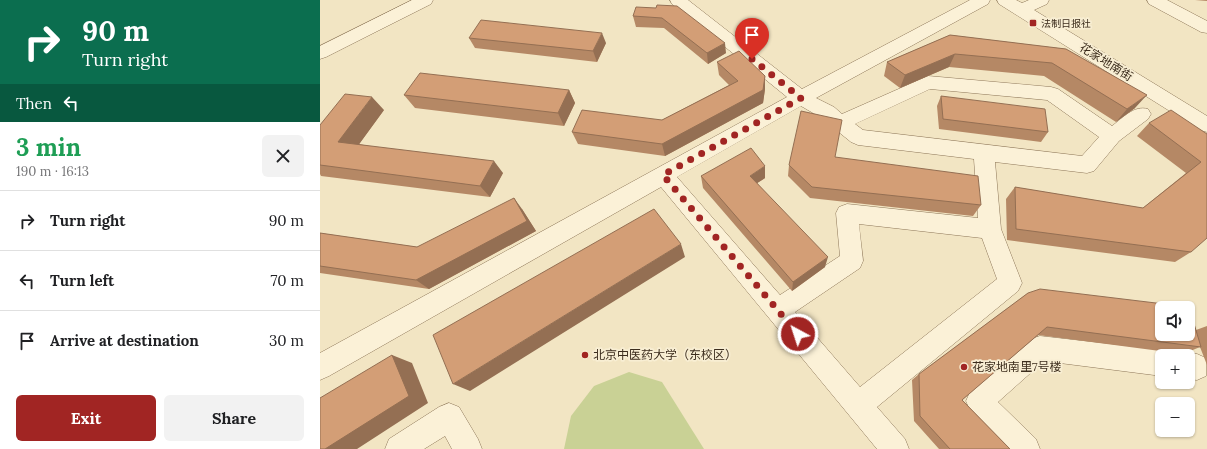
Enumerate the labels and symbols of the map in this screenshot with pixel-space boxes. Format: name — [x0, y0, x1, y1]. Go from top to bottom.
place label: 法制日报社 — [1041, 17, 1091, 30]
pin — [735, 18, 769, 59]
marker: 法制日报社 — [1028, 18, 1038, 28]
street label: 花家地南街 — [1077, 39, 1136, 84]
position arrow — [777, 313, 819, 355]
place label: 北京中医药大学（东校区） — [593, 347, 737, 362]
marker: 北京中医药大学（东校区） — [580, 350, 590, 360]
place label: 花家地南里7号楼 — [972, 359, 1062, 374]
marker: 花家地南里7号楼 — [959, 362, 969, 372]

